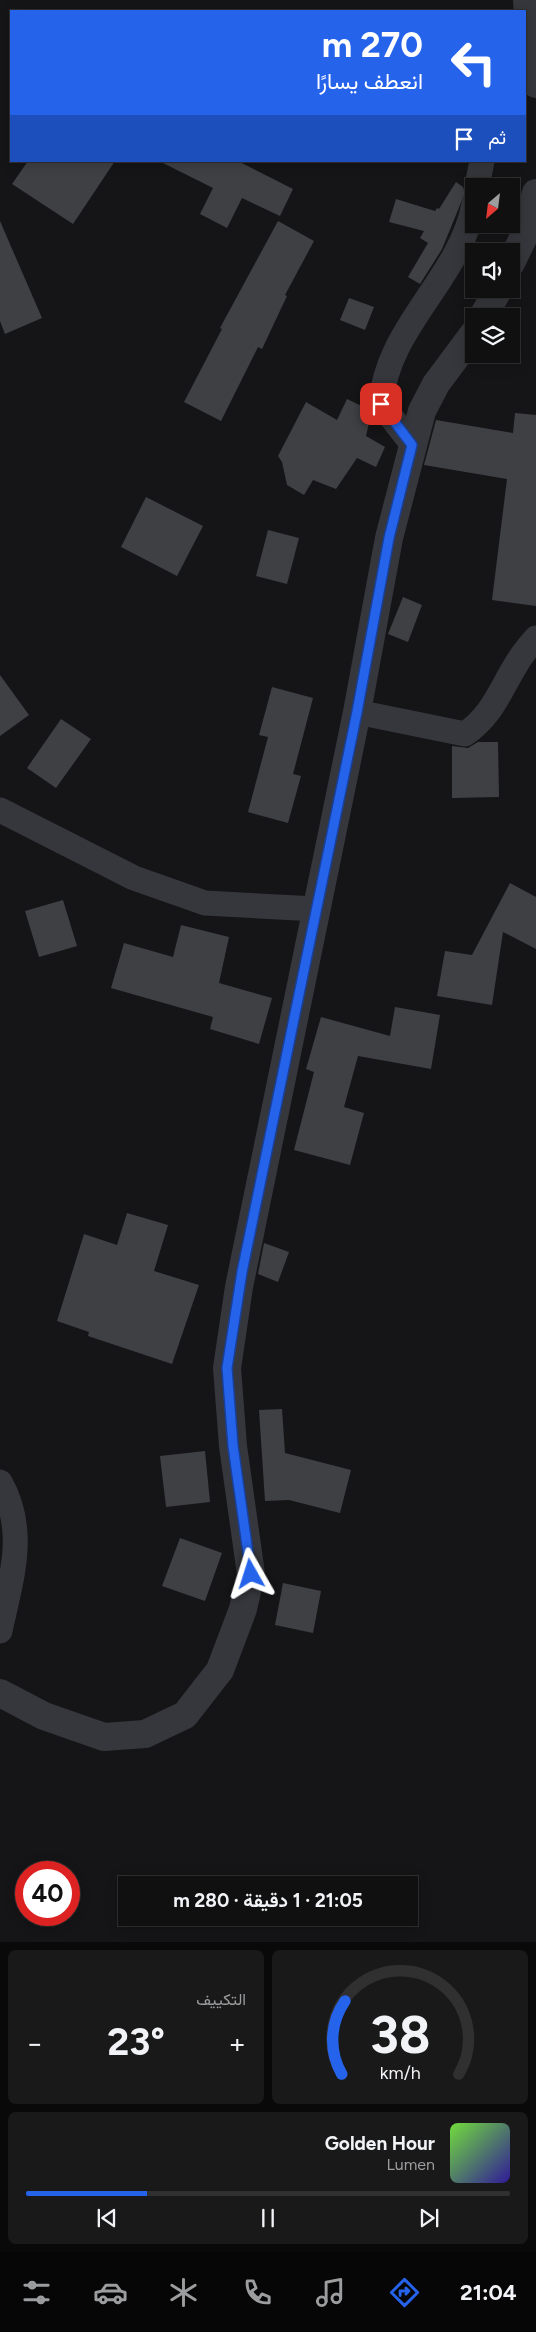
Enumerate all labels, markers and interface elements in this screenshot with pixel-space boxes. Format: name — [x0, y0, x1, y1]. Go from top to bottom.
text: 270 m — [322, 24, 423, 66]
icon: left — [441, 30, 506, 95]
text: انعطف يسارًا — [316, 68, 423, 95]
icon: arrive — [450, 125, 478, 153]
text: ثم — [488, 126, 506, 149]
north arrow — [465, 178, 520, 232]
map controls — [465, 178, 520, 363]
button: sound — [465, 243, 520, 298]
button: layers — [465, 308, 520, 363]
pin — [360, 383, 402, 425]
icon: arrive — [367, 390, 395, 418]
position arrow — [224, 1547, 276, 1599]
speed limit sign: 40 — [15, 1861, 80, 1926]
text: 21:05 · 1 دقيقة · 280 m — [173, 1889, 363, 1912]
text: التكييف — [196, 1990, 246, 2009]
text: 38 — [370, 2004, 430, 2066]
text: 23° — [107, 2019, 165, 2065]
text: − — [26, 2026, 43, 2060]
text: + — [229, 2026, 246, 2060]
text: km/h — [380, 2062, 420, 2083]
text: Golden Hour — [325, 2132, 435, 2155]
text: Lumen — [386, 2155, 435, 2174]
icon: previous — [93, 2204, 121, 2232]
icon: pause — [254, 2204, 282, 2232]
icon: next — [415, 2204, 443, 2232]
icon: filters — [19, 2275, 54, 2310]
icon: car — [93, 2275, 128, 2310]
icon: climate — [166, 2275, 201, 2310]
icon: phone — [240, 2275, 275, 2310]
icon: music — [313, 2275, 348, 2310]
icon: directions — [387, 2275, 422, 2310]
text: 21:04 — [460, 2279, 517, 2306]

